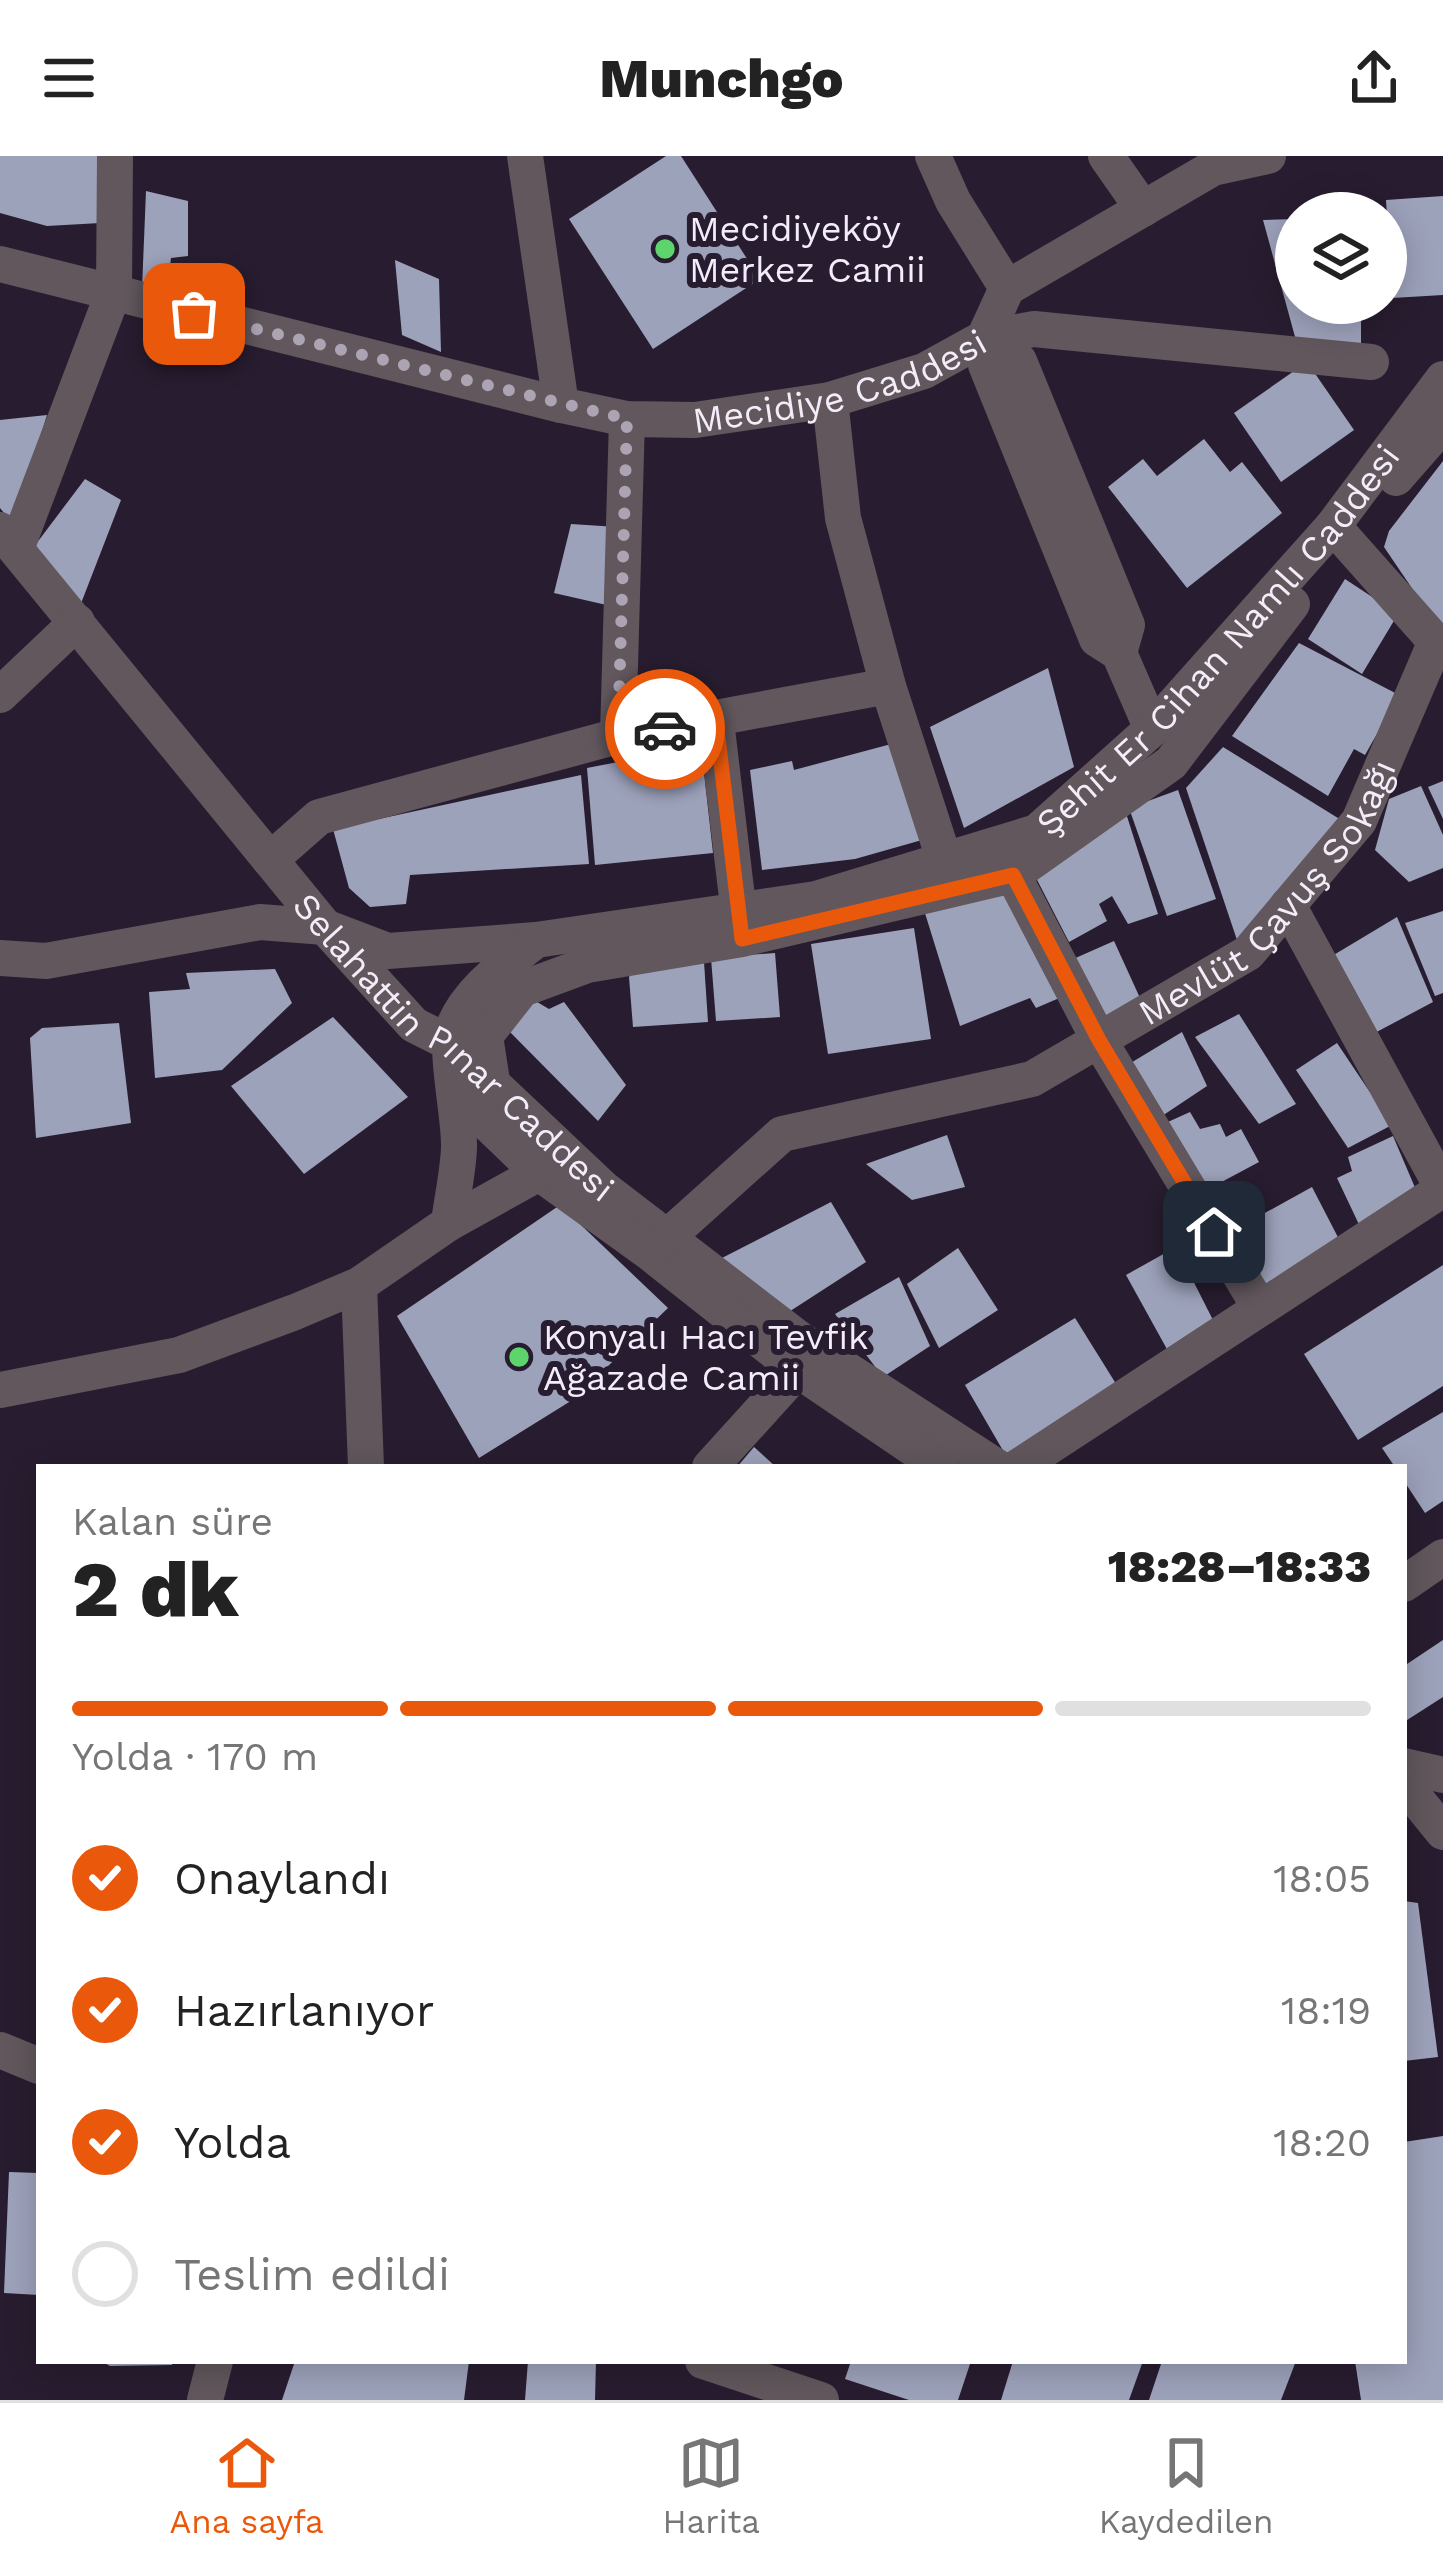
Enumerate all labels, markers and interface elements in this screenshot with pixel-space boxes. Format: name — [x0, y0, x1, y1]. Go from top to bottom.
icon: menu — [36, 45, 102, 111]
icon: share — [1341, 45, 1407, 111]
text: Munchgo — [599, 47, 844, 110]
map controls — [1275, 192, 1407, 324]
button: layers — [1275, 192, 1407, 324]
place label: Mecidiyeköy Merkez Camii — [689, 208, 925, 291]
marker: Mecidiyeköy Merkez Camii — [652, 236, 678, 262]
pin — [143, 263, 245, 365]
icon: bag — [161, 281, 227, 347]
street label: Mecidiye Caddesi — [690, 321, 994, 442]
street label: Şehit Er Cihan Namlı Caddesi — [1028, 437, 1409, 844]
courier — [605, 669, 725, 789]
icon: car — [632, 696, 698, 762]
street label: Mevlüt Çavuş Sokağı — [1131, 754, 1405, 1034]
street label: Selahattin Pınar Caddesi — [284, 885, 622, 1211]
pin — [1163, 1181, 1265, 1283]
icon: home — [1181, 1199, 1247, 1265]
place label: Konyalı Hacı Tevfik Ağazade Camii — [543, 1316, 868, 1399]
marker: Konyalı Hacı Tevfik Ağazade Camii — [506, 1344, 532, 1370]
text: Kalan süre — [72, 1499, 273, 1544]
text: 18:28–18:33 — [1108, 1540, 1371, 1593]
text: 2 dk — [72, 1543, 239, 1635]
text: Yolda · 170 m — [72, 1734, 318, 1779]
icon: check — [72, 1845, 138, 1911]
text: Onaylandı — [174, 1852, 390, 1905]
text: 18:05 — [1273, 1856, 1371, 1901]
icon: check — [72, 1977, 138, 2043]
text: Hazırlanıyor — [174, 1984, 434, 2037]
text: 18:19 — [1281, 1988, 1371, 2033]
icon: check — [72, 2109, 138, 2175]
text: Yolda — [174, 2116, 291, 2169]
text: 18:20 — [1273, 2120, 1371, 2165]
text: Teslim edildi — [174, 2248, 450, 2301]
tab: Ana sayfa — [169, 2430, 324, 2541]
tab: Harita — [663, 2430, 760, 2541]
tab: Kaydedilen — [1099, 2430, 1274, 2541]

